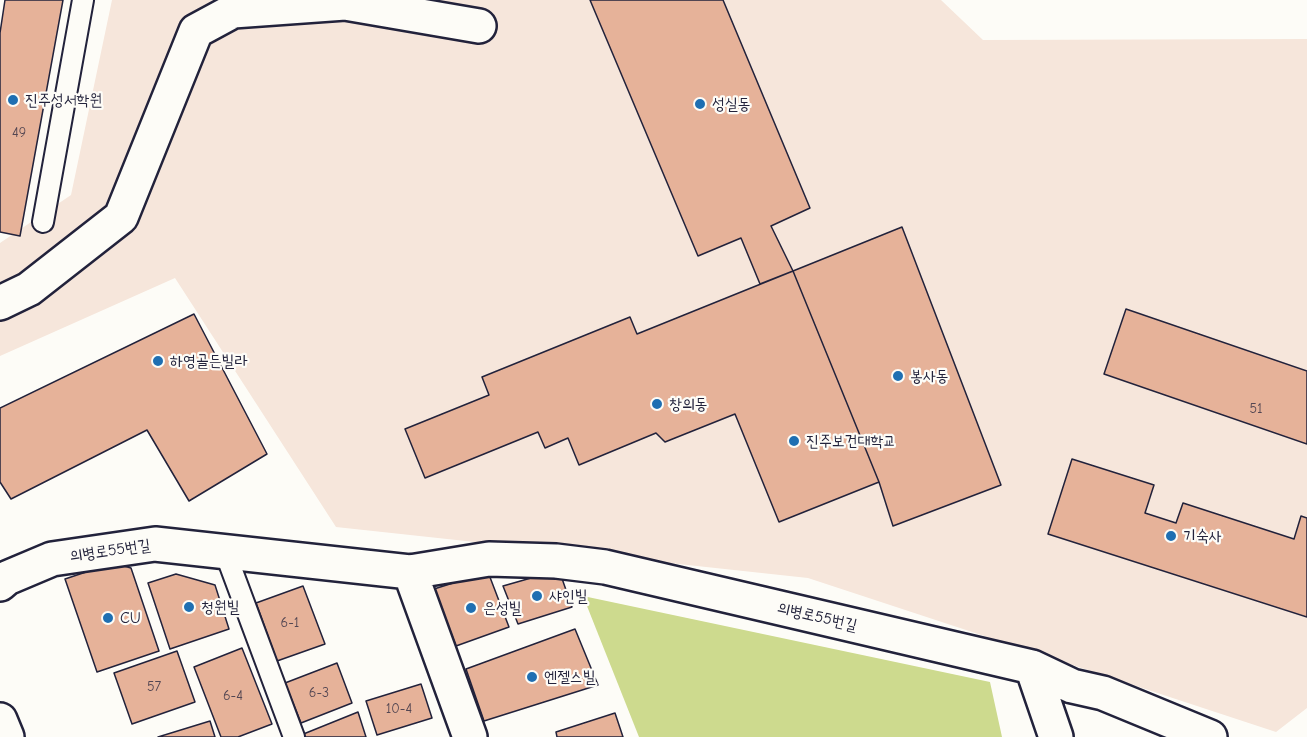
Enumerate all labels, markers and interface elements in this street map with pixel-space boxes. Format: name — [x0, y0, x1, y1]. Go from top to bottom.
place label: 진주성서학원 — [25, 90, 102, 110]
marker: 진주성서학원 — [6, 93, 20, 107]
place label: 성실동 — [712, 94, 751, 114]
marker: 성실동 — [693, 97, 707, 111]
house number: 49 — [12, 125, 26, 141]
place label: 하영골든빌라 — [170, 351, 247, 371]
marker: 하영골든빌라 — [151, 354, 165, 368]
place label: 봉사동 — [910, 366, 949, 386]
marker: 봉사동 — [891, 369, 905, 383]
place label: 창의동 — [669, 394, 708, 414]
marker: 창의동 — [650, 397, 664, 411]
house number: 51 — [1249, 401, 1263, 417]
place label: 진주보건대학교 — [806, 431, 896, 451]
marker: 진주보건대학교 — [787, 434, 801, 448]
place label: 기숙사 — [1183, 526, 1222, 546]
marker: 기숙사 — [1164, 529, 1178, 543]
street label: 의병로55번길 — [68, 536, 152, 566]
place label: 샤인빌 — [549, 586, 588, 606]
marker: 샤인빌 — [530, 589, 544, 603]
place label: 청원빌 — [201, 597, 240, 617]
place label: 은성빌 — [483, 598, 522, 618]
street label: 의병로55번길 — [775, 598, 859, 636]
marker: 청원빌 — [182, 600, 196, 614]
marker: 은성빌 — [464, 601, 478, 615]
place label: CU — [120, 608, 141, 628]
marker: CU — [101, 611, 115, 625]
house number: 6-1 — [281, 615, 299, 631]
place label: 엔젤스빌 — [544, 667, 596, 687]
marker: 엔젤스빌 — [525, 670, 539, 684]
house number: 57 — [147, 679, 161, 695]
house number: 6-3 — [309, 685, 329, 701]
house number: 6-4 — [223, 688, 243, 704]
house number: 10-4 — [386, 701, 412, 717]

